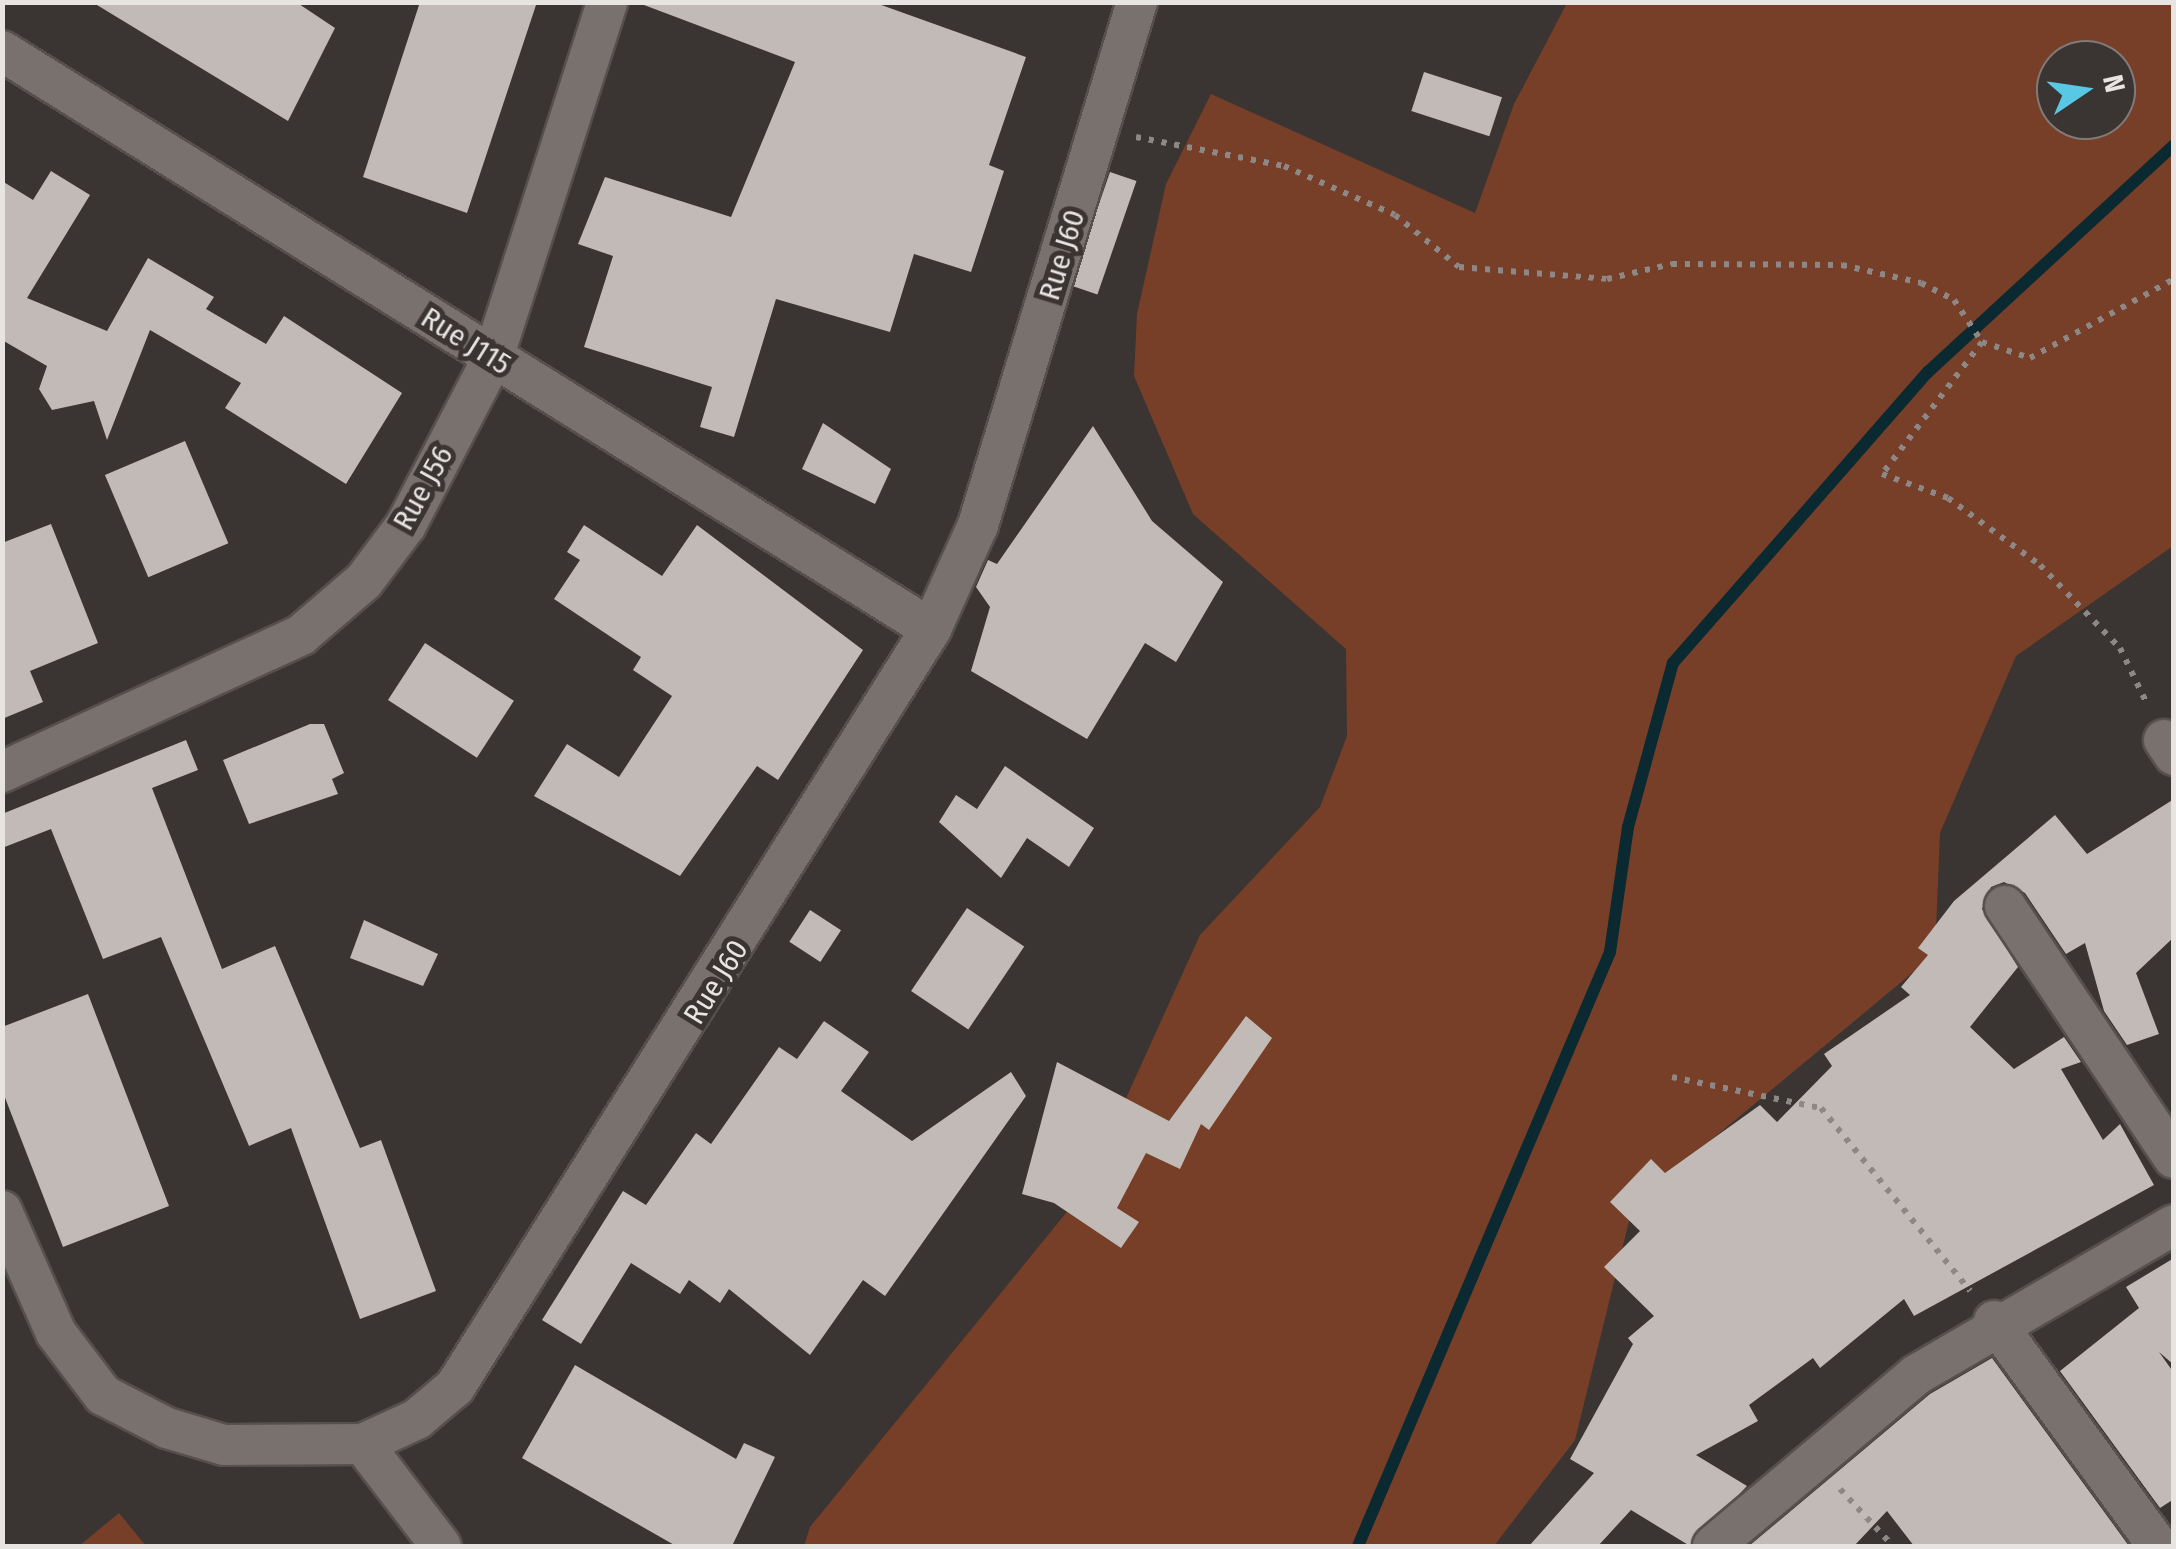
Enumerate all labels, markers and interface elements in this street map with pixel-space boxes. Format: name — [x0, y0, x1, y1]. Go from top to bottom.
north arrow — [2036, 40, 2136, 140]
text: N — [2096, 72, 2132, 95]
street label: Rue J60 — [1031, 205, 1093, 305]
street label: Rue J115 — [415, 300, 517, 382]
street label: Rue J56 — [385, 440, 461, 536]
street label: Rue J60 — [676, 933, 756, 1031]

